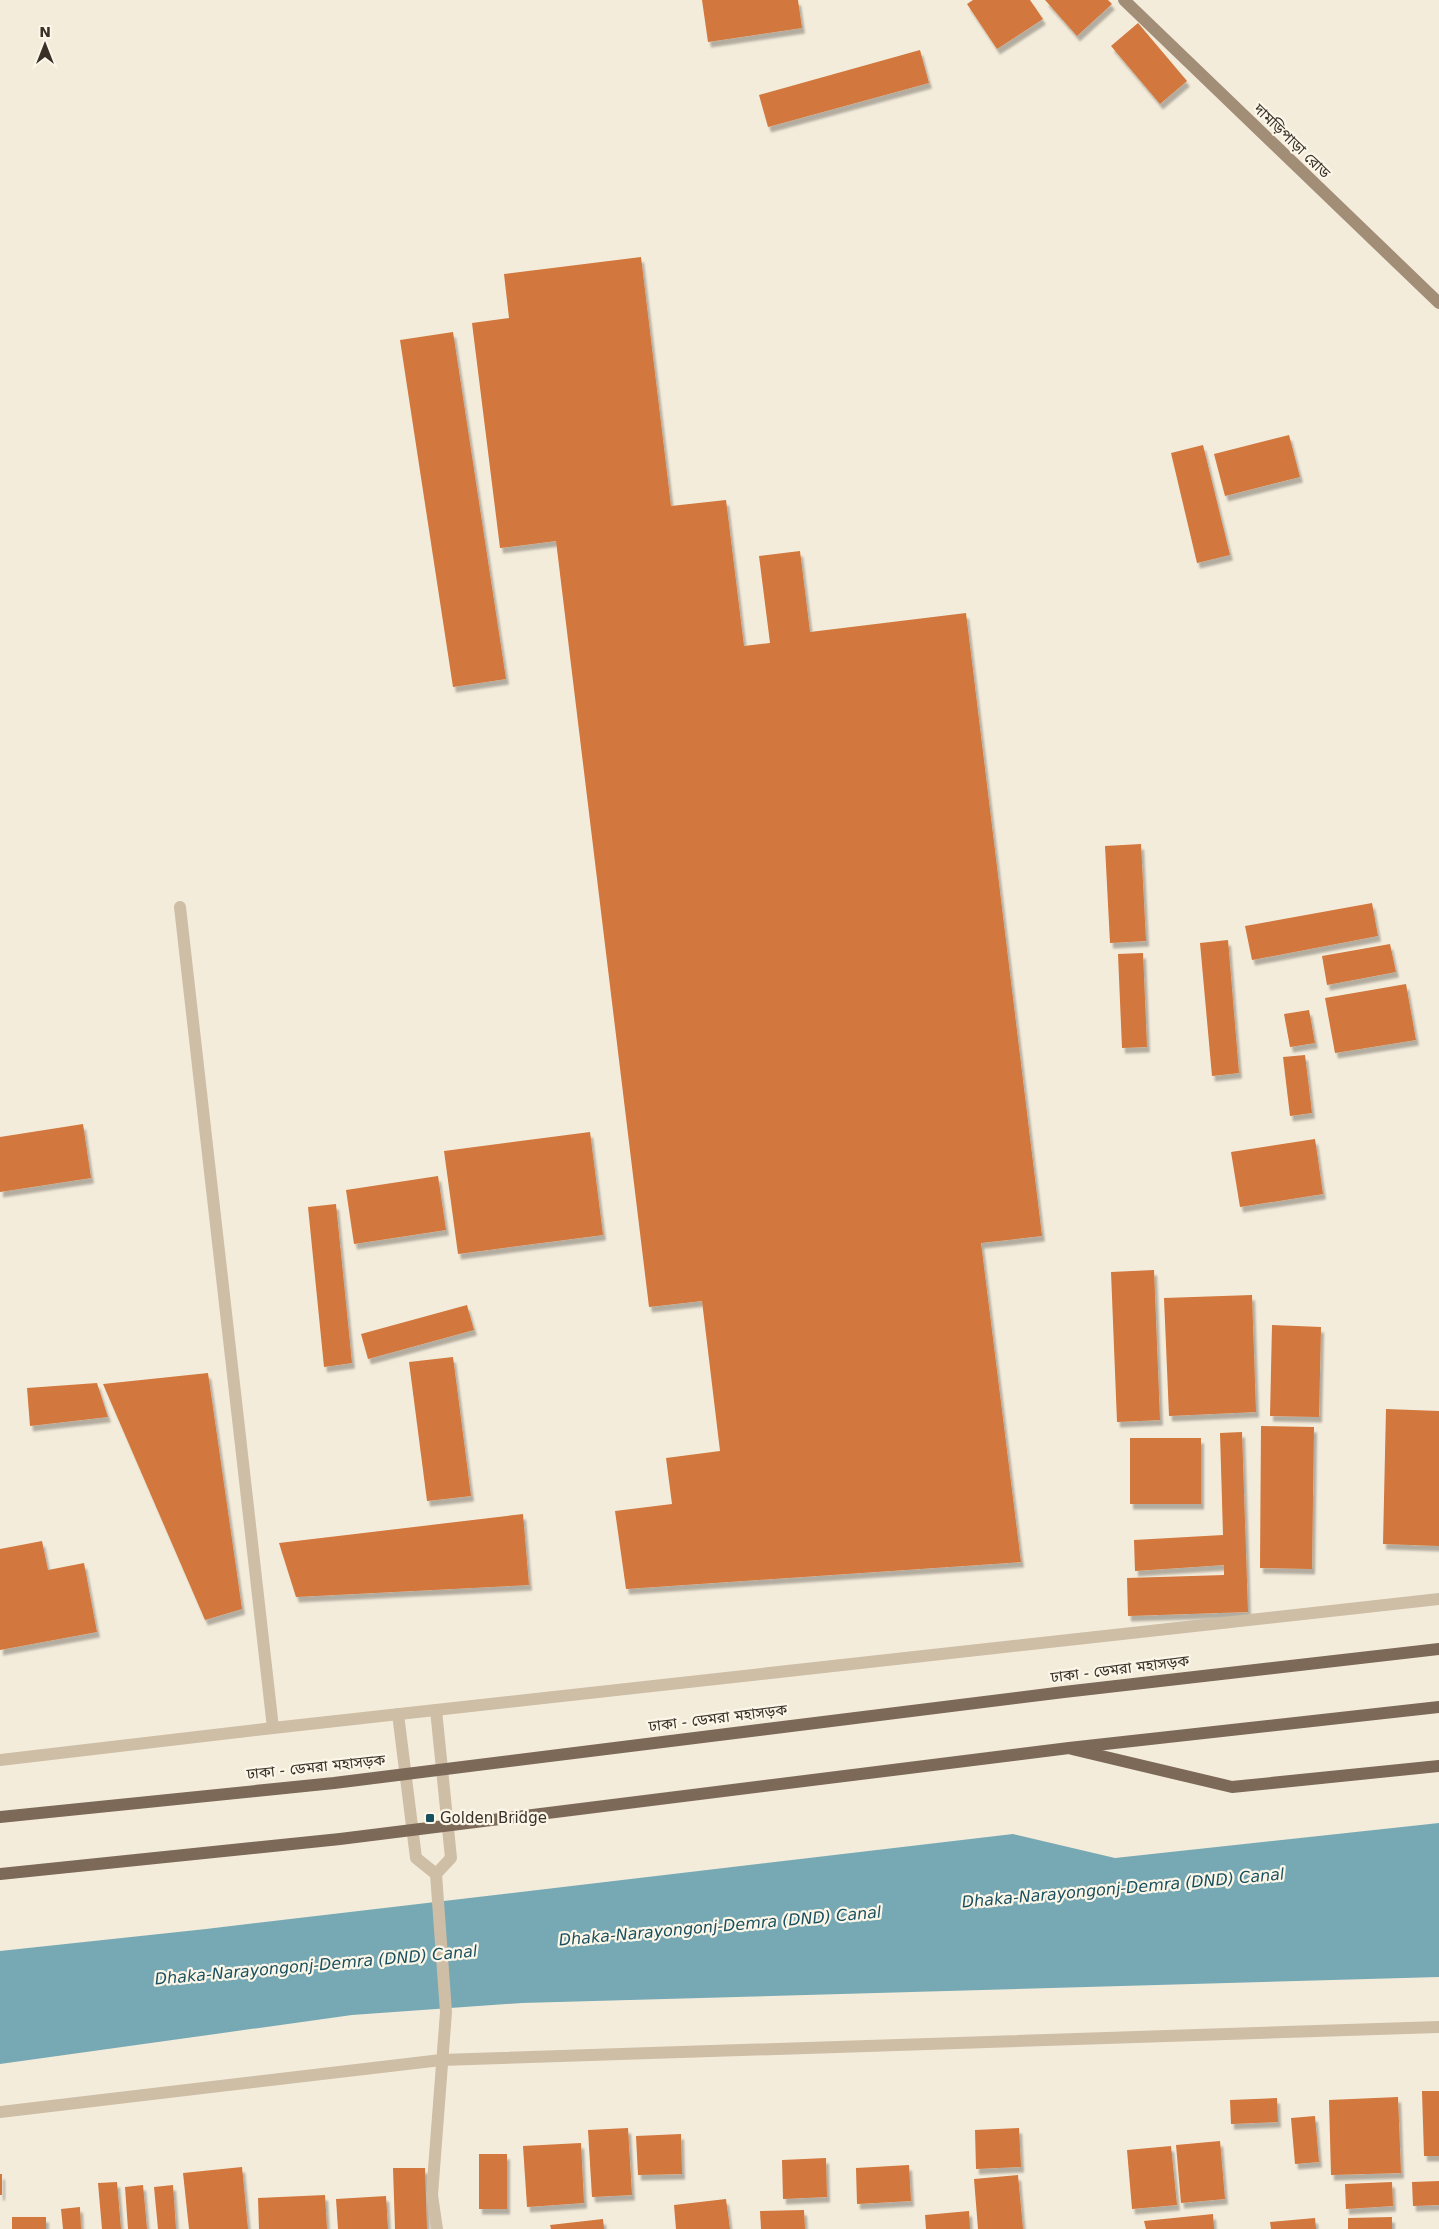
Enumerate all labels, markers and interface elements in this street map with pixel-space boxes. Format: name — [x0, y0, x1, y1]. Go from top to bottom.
north arrow — [20, 20, 70, 70]
text: N — [39, 24, 51, 40]
street label: দামড়িপাড়া রোড — [1249, 99, 1334, 182]
street label: ঢাকা - ডেমরা মহাসড়ক — [1049, 1651, 1191, 1687]
street label: ঢাকা - ডেমরা মহাসড়ক — [647, 1700, 789, 1736]
street label: ঢাকা - ডেমরা মহাসড়ক — [245, 1751, 387, 1783]
place label: Golden Bridge — [440, 1809, 547, 1827]
marker: Golden Bridge — [424, 1812, 436, 1824]
water label: Dhaka-Narayongonj-Demra (DND) Canal — [961, 1864, 1286, 1912]
water label: Dhaka-Narayongonj-Demra (DND) Canal — [558, 1902, 883, 1950]
water label: Dhaka-Narayongonj-Demra (DND) Canal — [154, 1941, 479, 1989]

